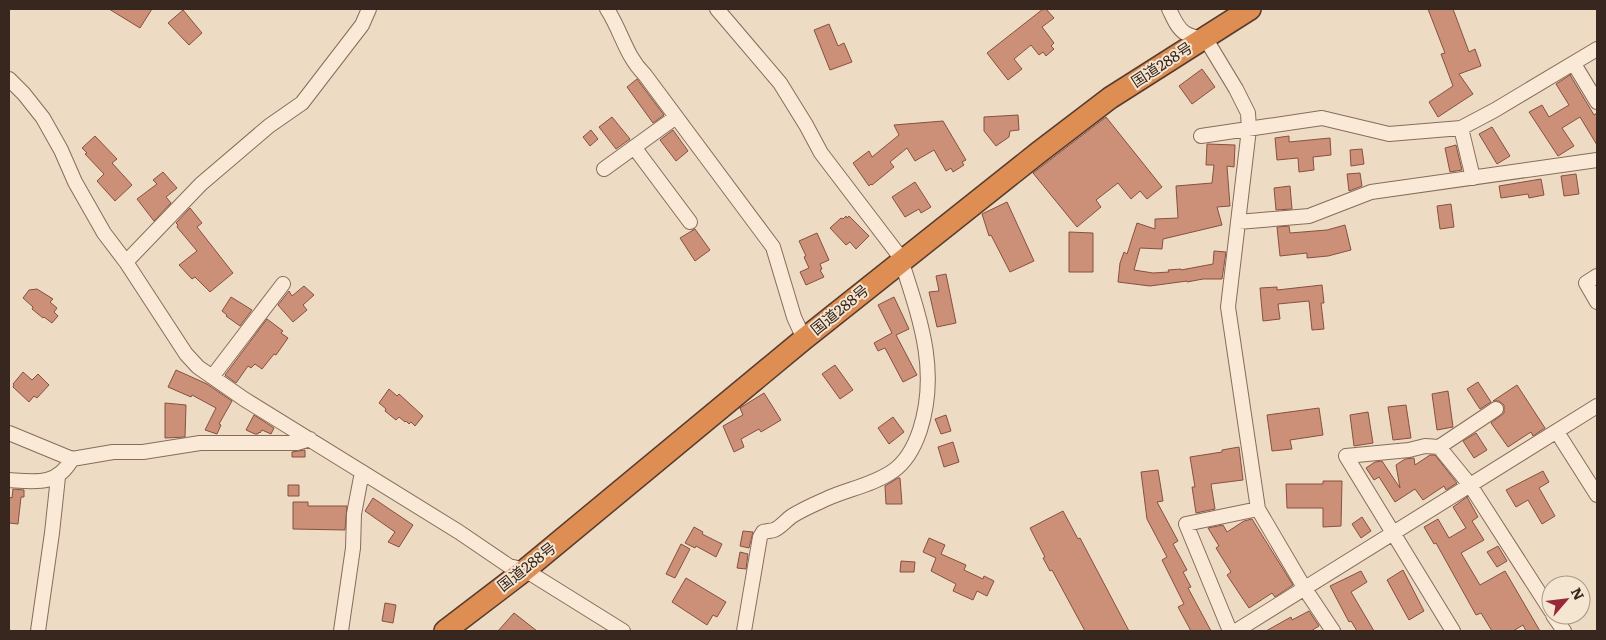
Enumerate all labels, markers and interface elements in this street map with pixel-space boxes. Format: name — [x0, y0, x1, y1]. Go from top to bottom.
street label: 国道288号 — [1126, 35, 1196, 92]
street label: 国道288号 — [805, 278, 873, 340]
street label: 国道288号 — [492, 535, 560, 596]
north arrow — [1541, 575, 1591, 625]
text: N — [1567, 584, 1590, 604]

